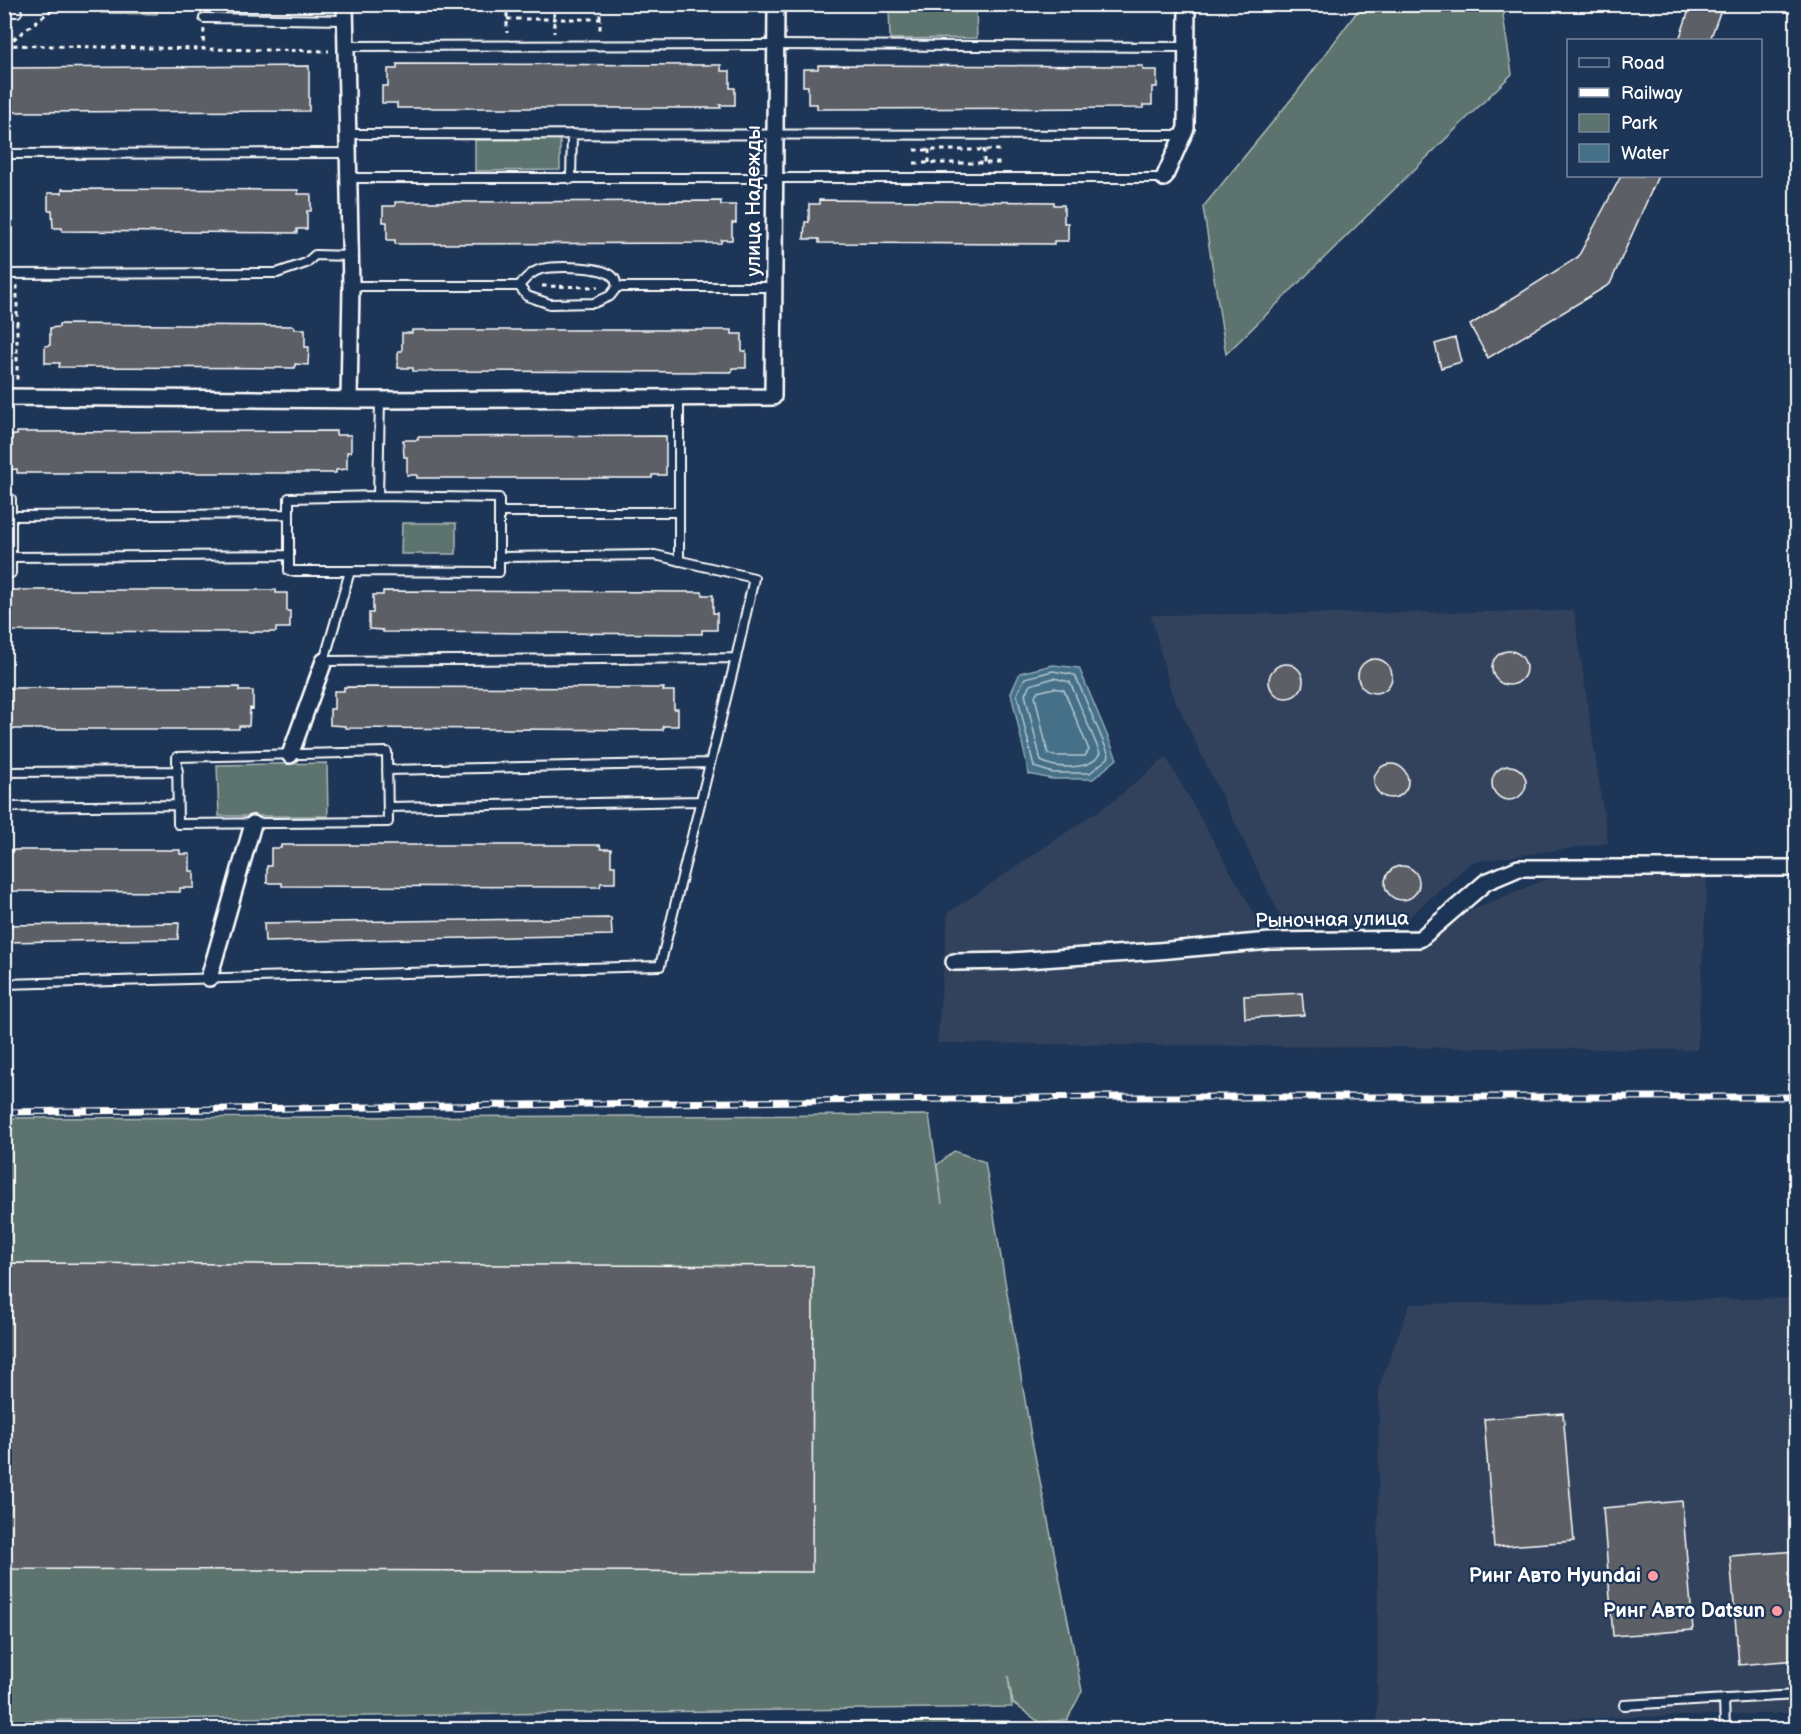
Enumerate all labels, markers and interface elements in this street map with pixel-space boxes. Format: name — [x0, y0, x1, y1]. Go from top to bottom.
legend — [1567, 39, 1762, 177]
text: Road — [1621, 53, 1665, 74]
text: Railway — [1621, 83, 1683, 104]
text: Park — [1621, 113, 1657, 134]
street label: улица Надежды — [742, 125, 766, 277]
text: Water — [1621, 143, 1669, 164]
street label: Рыночная улица — [1255, 907, 1409, 933]
place label: Ринг Авто Hyundai — [1469, 1564, 1641, 1588]
marker: Ринг Авто Hyundai — [1646, 1569, 1660, 1583]
place label: Ринг Авто Datsun — [1603, 1599, 1765, 1623]
marker: Ринг Авто Datsun — [1770, 1604, 1784, 1618]

